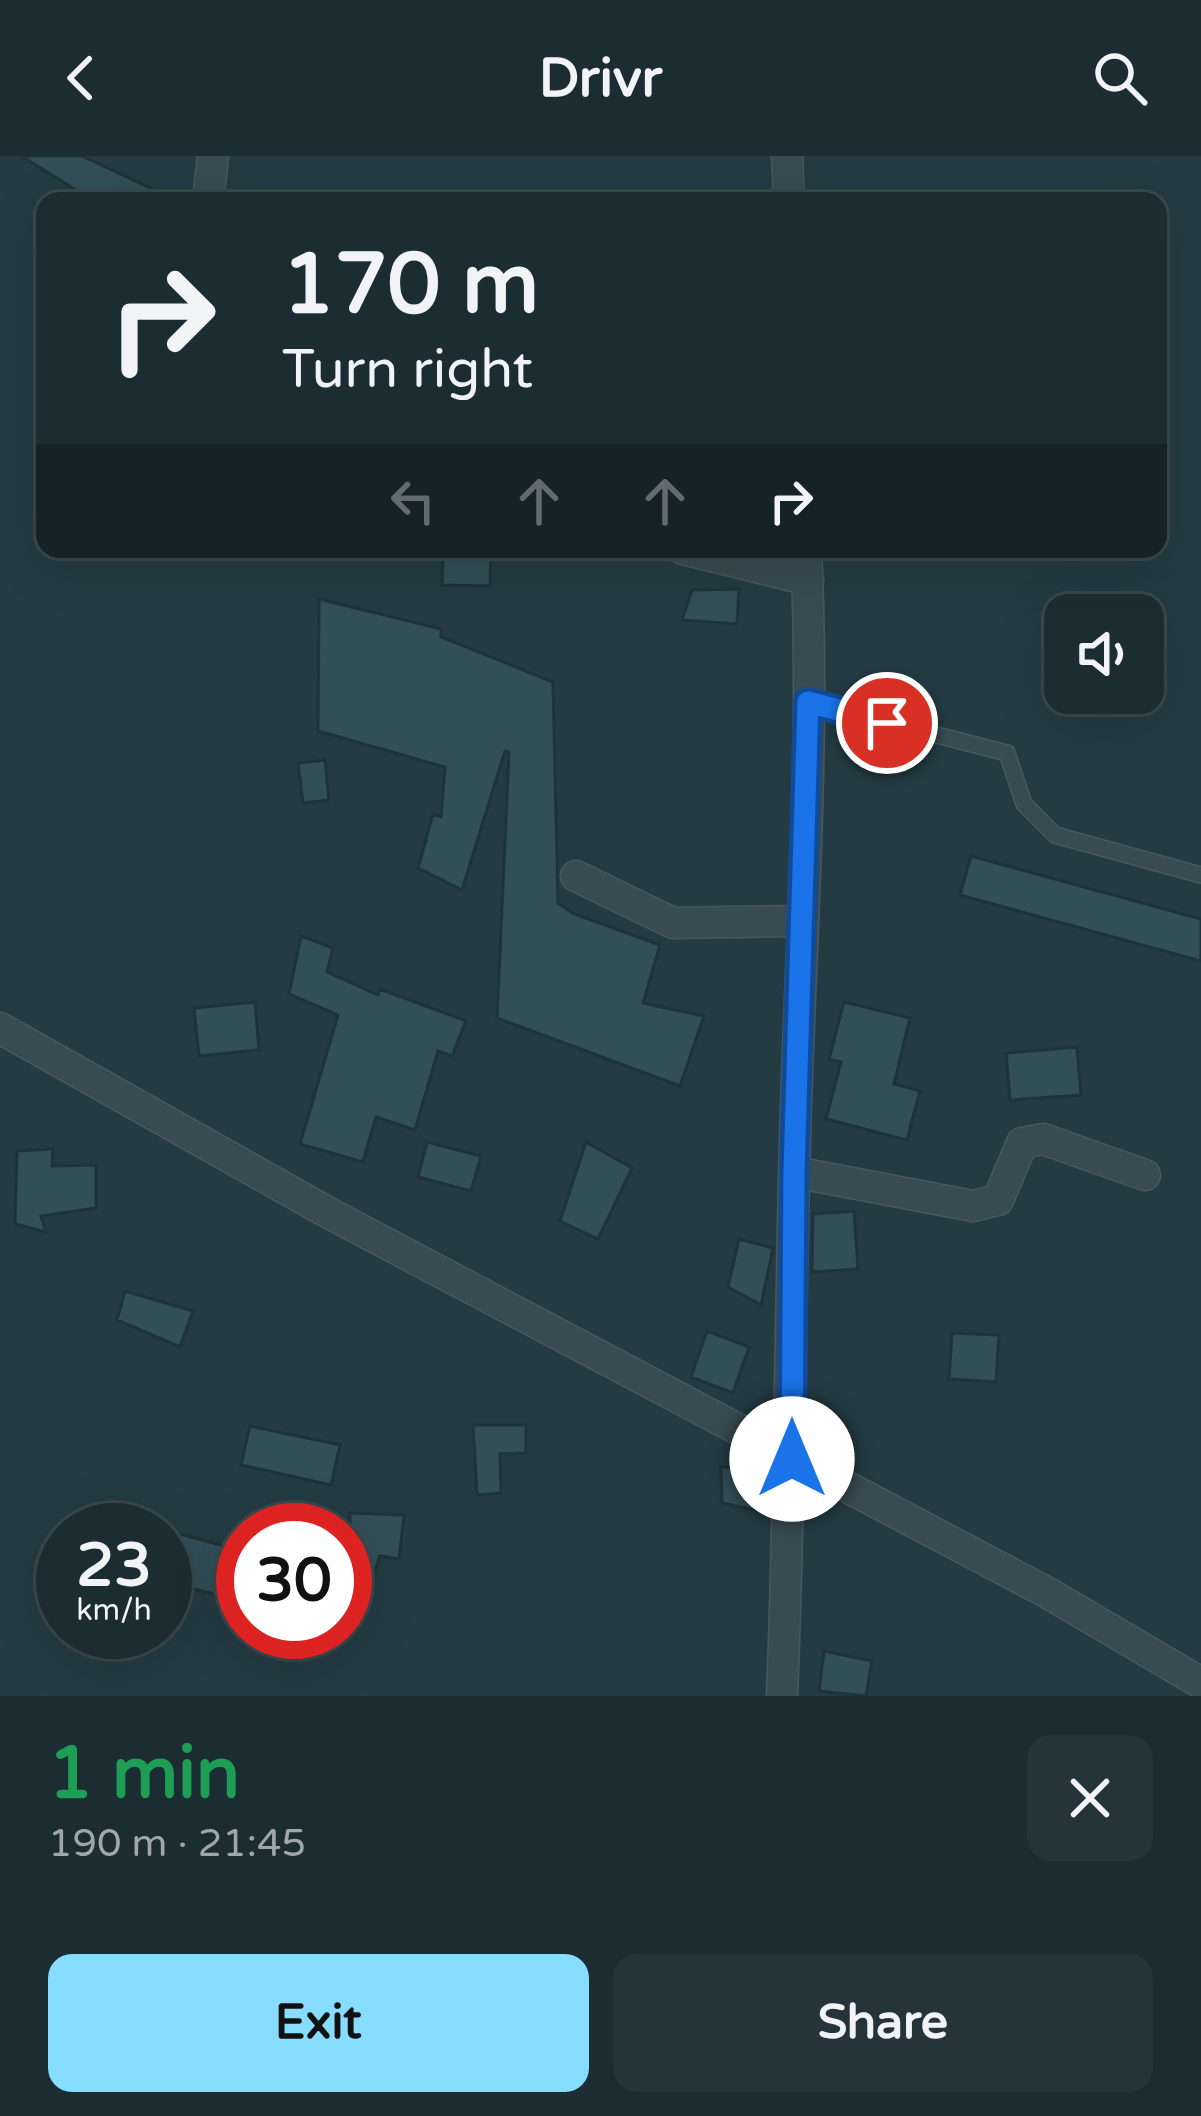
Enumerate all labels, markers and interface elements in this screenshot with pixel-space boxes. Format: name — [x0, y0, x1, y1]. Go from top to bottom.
icon: back — [48, 45, 114, 111]
icon: search — [1087, 45, 1153, 111]
text: Drivr — [539, 46, 662, 111]
text: 170 m — [282, 235, 539, 336]
icon: right — [84, 240, 240, 396]
text: Turn right — [282, 337, 533, 402]
icon: left — [380, 468, 446, 534]
icon: ahead — [506, 468, 572, 534]
icon: ahead — [632, 468, 698, 534]
icon: right — [758, 468, 824, 534]
map controls — [1044, 594, 1164, 714]
button: sound — [1044, 594, 1164, 714]
pin — [836, 672, 938, 774]
icon: arrive — [854, 690, 920, 756]
position arrow — [729, 1396, 855, 1522]
speed limit sign: 30 — [216, 1503, 372, 1659]
text: 23 — [76, 1530, 152, 1602]
text: km/h — [76, 1592, 152, 1629]
text: 1 min — [48, 1731, 240, 1818]
button: close — [1027, 1735, 1153, 1861]
text: 190 m · 21:45 — [48, 1820, 306, 1867]
button: Exit — [48, 1954, 589, 2092]
button: Share — [613, 1954, 1153, 2092]

